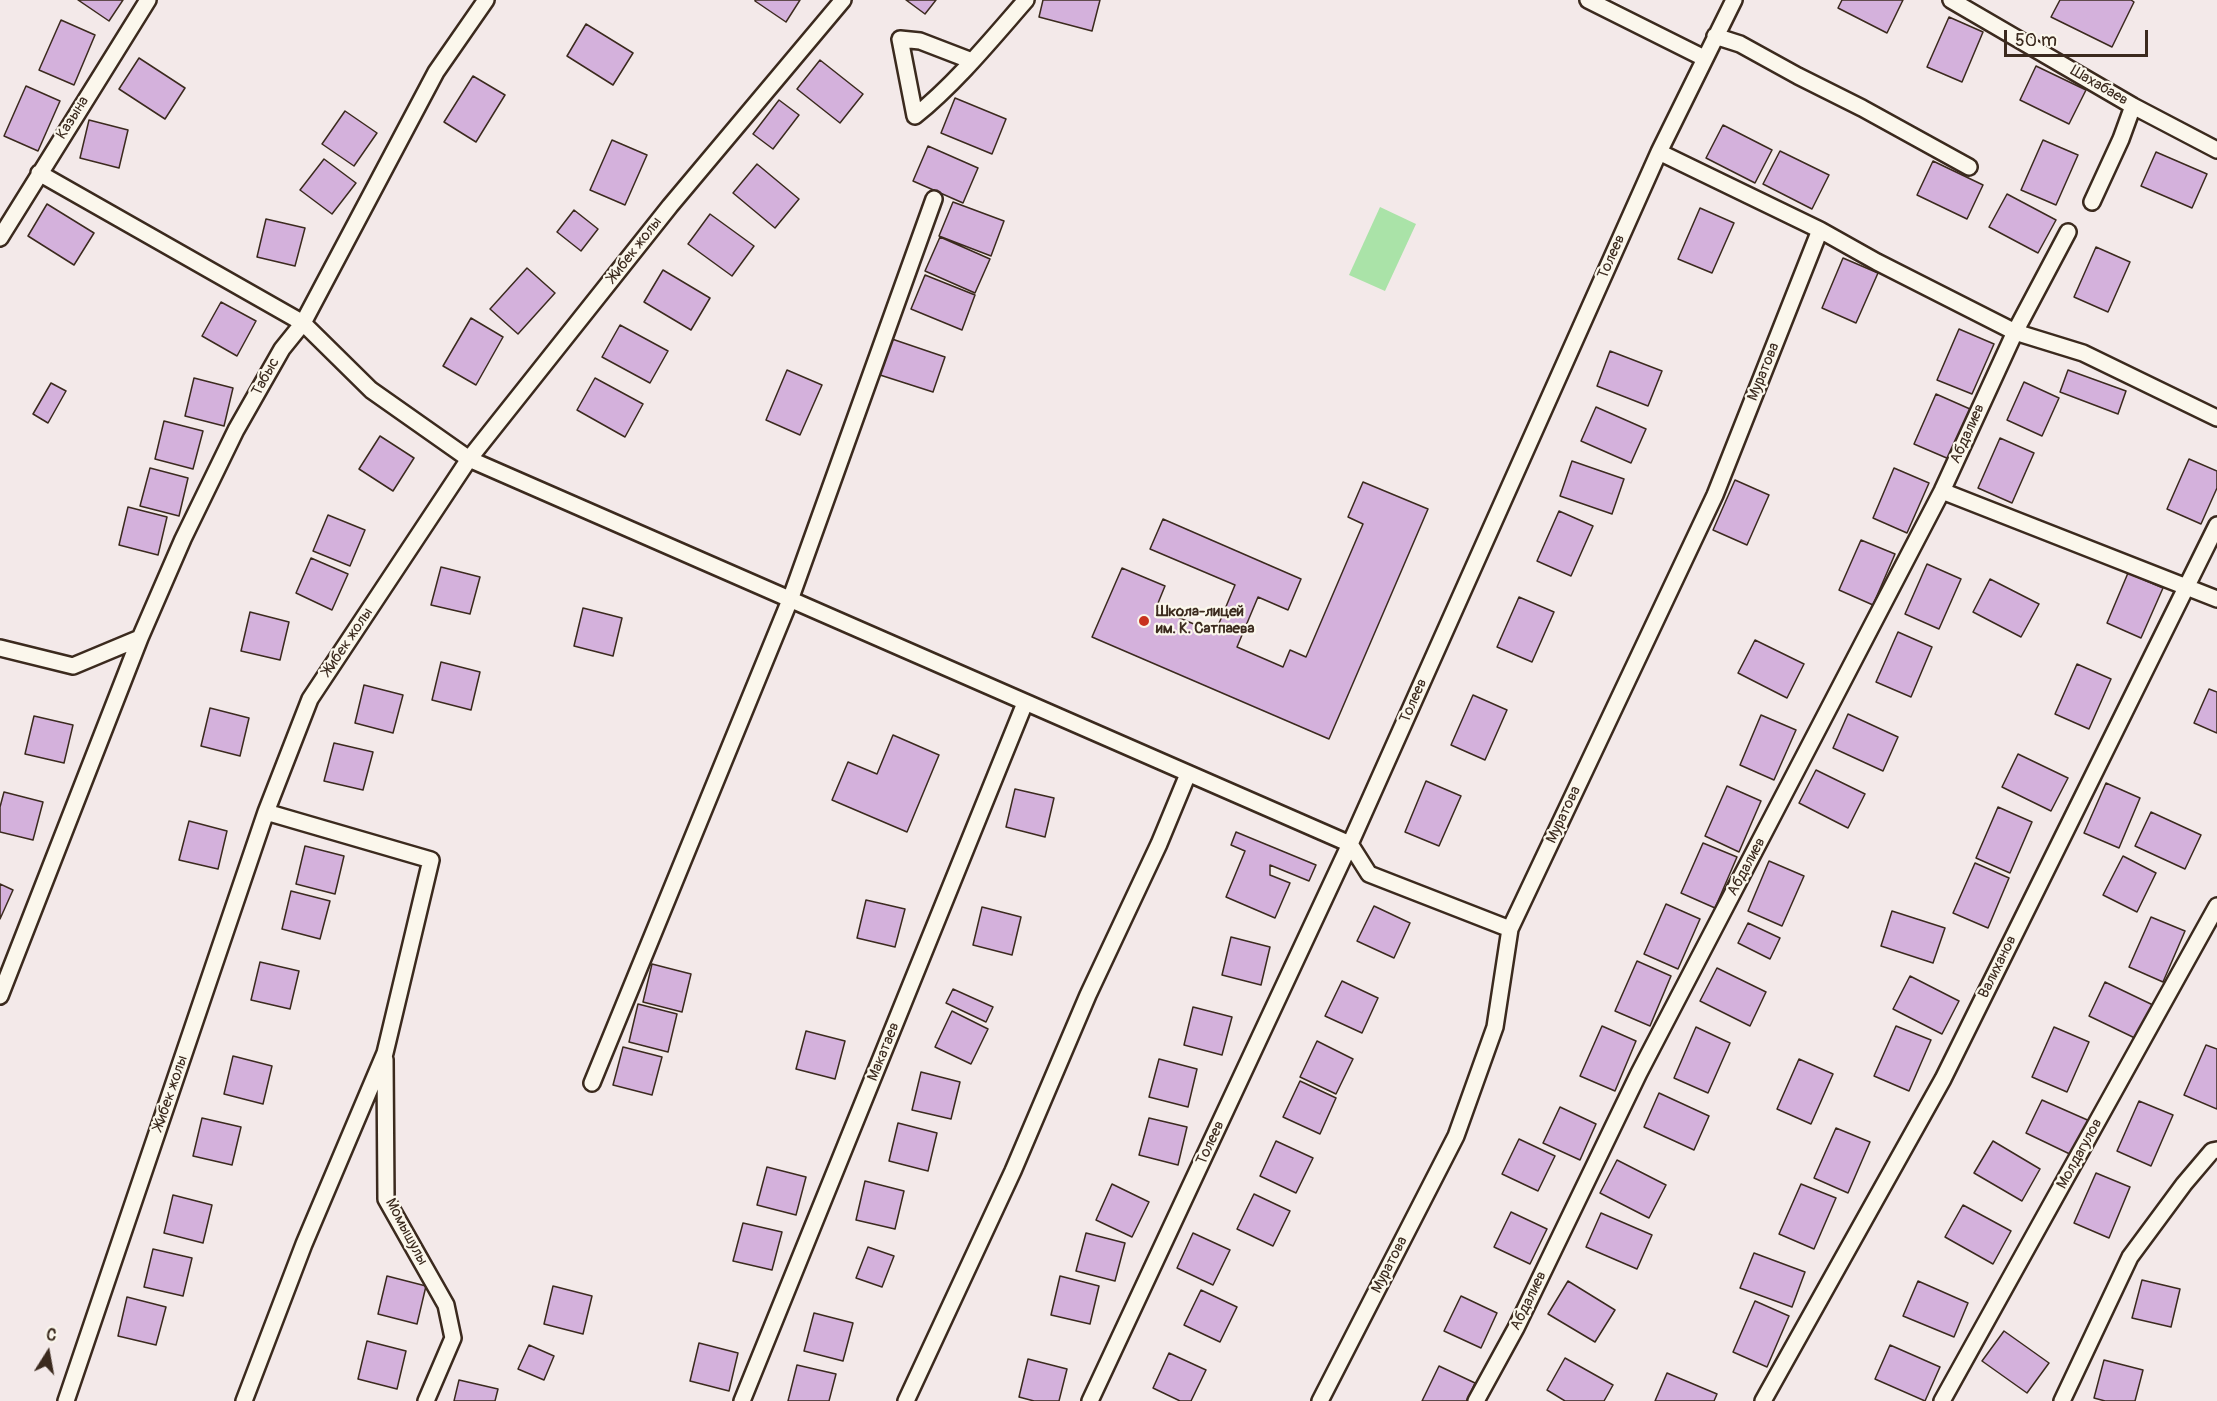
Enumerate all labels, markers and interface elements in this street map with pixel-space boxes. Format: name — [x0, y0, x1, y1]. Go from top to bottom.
scale bar — [2007, 18, 2151, 56]
text: 50 m — [2015, 29, 2057, 52]
street label: Шахабаев — [2067, 62, 2131, 110]
street label: Казына — [53, 93, 93, 143]
street label: Жибек жолы — [604, 214, 666, 286]
street label: Толеев — [1594, 232, 1630, 282]
street label: Муратова — [1744, 340, 1784, 404]
street label: Табыс — [248, 355, 284, 399]
street label: Абдалиев — [1947, 401, 1989, 467]
place label: Школа-лицей им. К. Сатпаева — [1156, 603, 1254, 638]
street label: Жибек жолы — [319, 605, 377, 679]
marker: Школа-лицей им. К. Сатпаева — [1137, 614, 1151, 628]
street label: Толеев — [1396, 676, 1432, 726]
street label: Муратова — [1543, 783, 1585, 847]
street label: Абдалиев — [1724, 835, 1770, 899]
street label: Валиханов — [1975, 933, 2021, 1001]
street label: Макатаев — [864, 1020, 904, 1084]
street label: Жибек жолы — [150, 1053, 192, 1133]
street label: Молдагулов — [2053, 1116, 2107, 1192]
street label: Толеев — [1193, 1118, 1229, 1168]
street label: Момышулы — [381, 1196, 431, 1268]
street label: Муратова — [1368, 1234, 1412, 1296]
street label: Абдалиев — [1507, 1268, 1551, 1334]
north arrow — [18, 1323, 78, 1383]
text: С — [45, 1325, 58, 1346]

